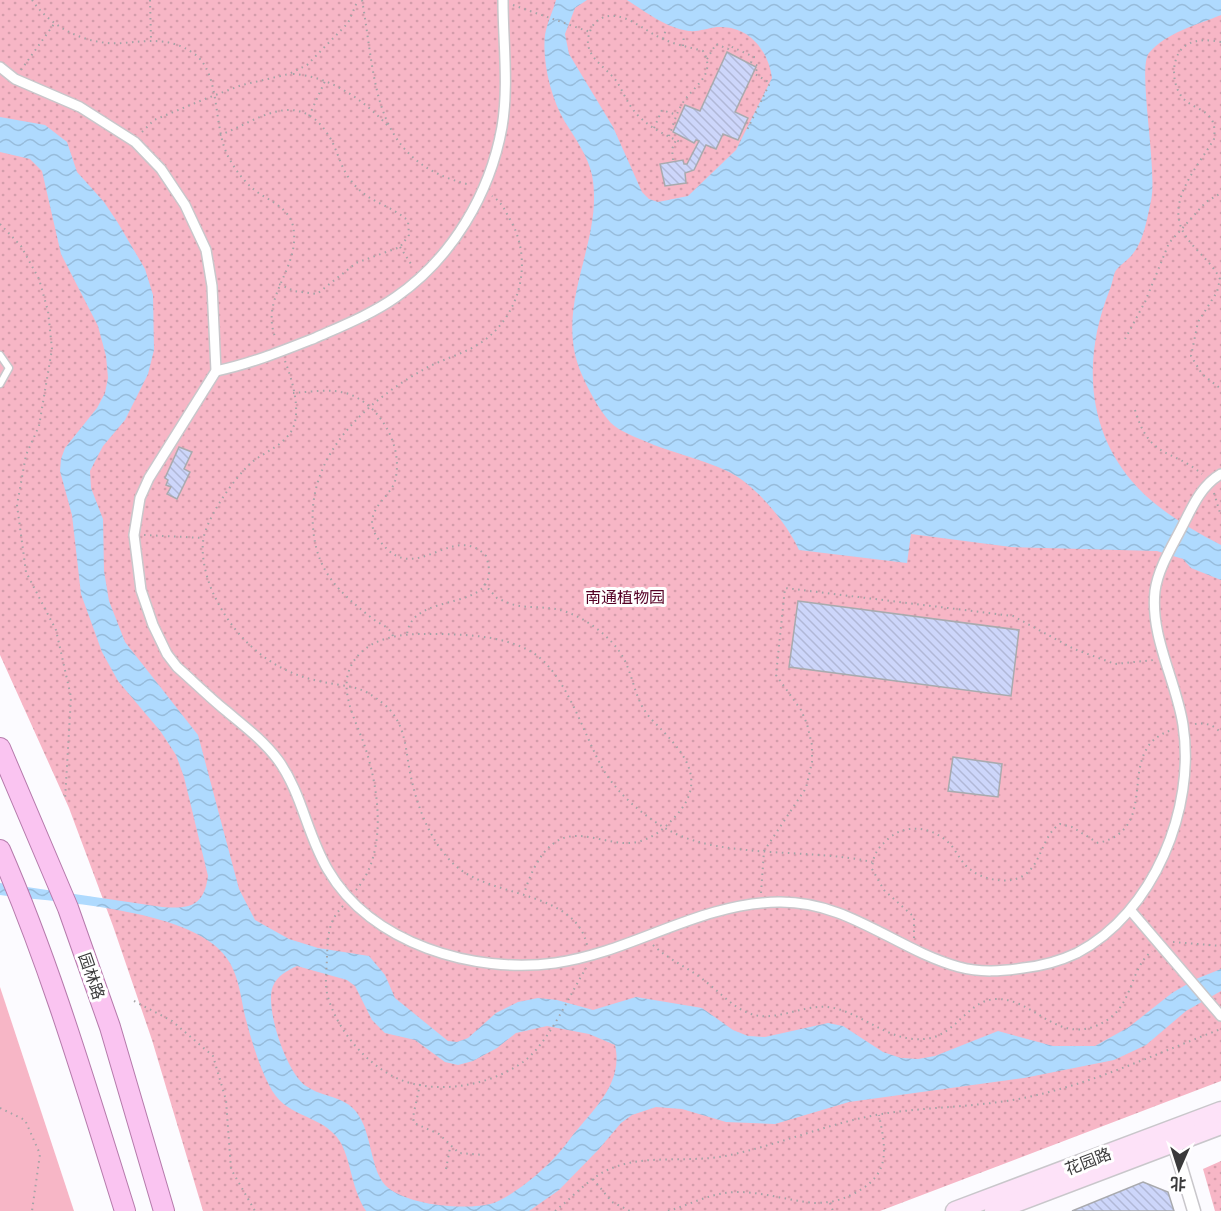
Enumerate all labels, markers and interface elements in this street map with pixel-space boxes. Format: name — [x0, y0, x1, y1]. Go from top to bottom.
park label: 南通植物园 — [585, 587, 665, 609]
street label: 园林路 — [73, 950, 109, 1003]
north arrow — [1149, 1139, 1209, 1199]
street label: 花园路 — [1062, 1143, 1115, 1181]
text: 北 — [1170, 1172, 1187, 1194]

